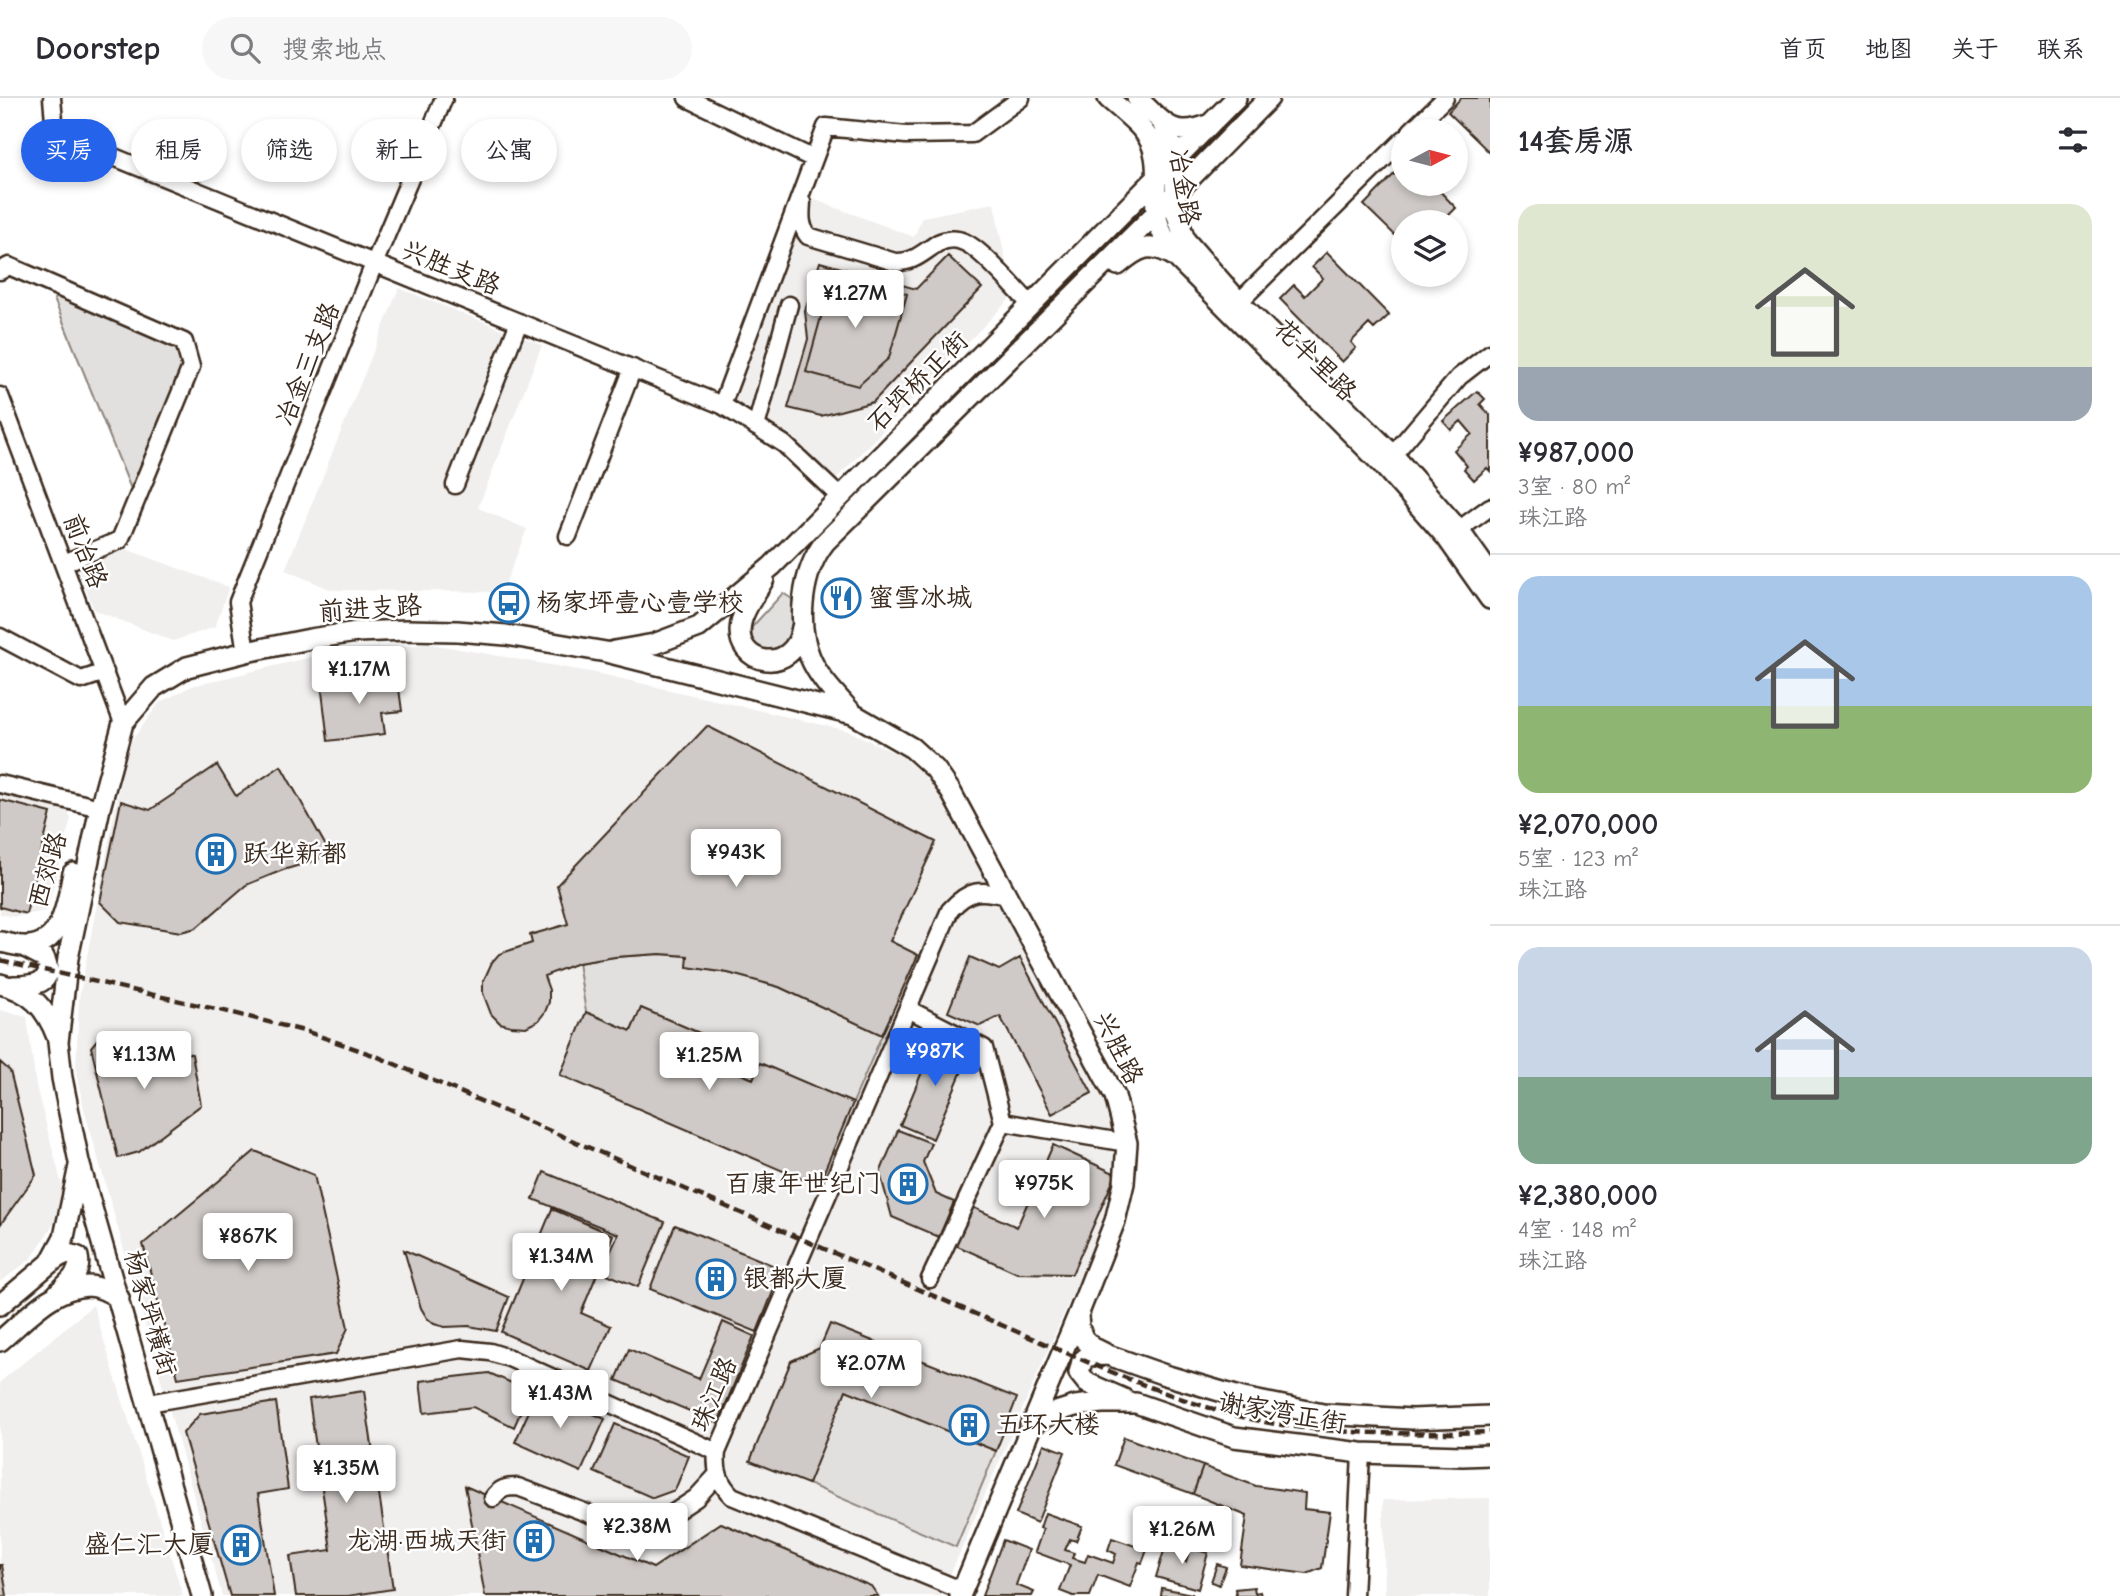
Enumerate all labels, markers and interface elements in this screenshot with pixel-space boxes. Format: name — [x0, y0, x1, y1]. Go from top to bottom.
search box — [202, 17, 692, 80]
text: Doorstep — [35, 29, 160, 67]
icon: search — [226, 29, 264, 67]
text: 搜索地点 — [282, 35, 386, 65]
text: 首页 — [1779, 35, 1827, 63]
text: 地图 — [1865, 35, 1913, 63]
text: 关于 — [1951, 35, 1999, 63]
text: 联系 — [2037, 35, 2085, 63]
chip: 买房 — [21, 119, 117, 182]
chip: 租房 — [131, 119, 227, 182]
chip: 筛选 — [241, 119, 337, 182]
chip: 新上 — [351, 119, 447, 182]
chip: 公寓 — [461, 119, 557, 182]
north arrow — [1391, 119, 1468, 196]
map controls — [1391, 119, 1468, 287]
icon: filters — [2054, 121, 2092, 159]
text: 14套房源 — [1518, 124, 1634, 159]
street label: 冶金路 — [1163, 146, 1205, 228]
button: layers — [1391, 210, 1468, 287]
street label: 兴胜支路 — [397, 235, 505, 301]
icon: home — [1742, 249, 1868, 375]
pin: ¥1.27M — [798, 271, 912, 330]
text: ¥1.27M — [823, 279, 887, 306]
street label: 冶金三支路 — [270, 298, 346, 430]
street label: 花半里路 — [1268, 313, 1362, 407]
street label: 石坪桥正街 — [861, 325, 975, 439]
text: ¥987,000 — [1518, 435, 1635, 470]
text: 3室 · 80 m² — [1518, 473, 1630, 500]
text: 珠江路 — [1518, 504, 1587, 531]
street label: 前冶路 — [57, 509, 113, 593]
restaurant icon: 蜜雪冰城 — [820, 577, 862, 619]
bus stop icon: 杨家坪壹心壹学校 — [488, 582, 530, 624]
place label: 蜜雪冰城 — [868, 583, 972, 613]
place label: 杨家坪壹心壹学校 — [536, 588, 744, 618]
street label: 前进支路 — [317, 590, 423, 628]
icon: home — [1742, 621, 1868, 747]
pin: ¥1.17M — [302, 646, 416, 706]
text: ¥1.17M — [328, 655, 390, 682]
text: ¥2,070,000 — [1518, 807, 1658, 842]
street label: 西郊路 — [23, 828, 73, 912]
pin: ¥943K — [687, 830, 785, 889]
building icon: 跃华新都 — [195, 833, 237, 875]
text: ¥943K — [707, 838, 765, 865]
place label: 跃华新都 — [243, 839, 347, 869]
text: 5室 · 123 m² — [1518, 845, 1638, 872]
text: 珠江路 — [1518, 876, 1587, 903]
icon: home — [1742, 992, 1868, 1118]
street label: 兴胜路 — [1087, 1006, 1149, 1090]
pin: ¥987K — [886, 1028, 984, 1088]
pin: ¥1.13M — [87, 1032, 201, 1091]
pin: ¥1.25M — [652, 1032, 766, 1092]
text: ¥987K — [906, 1037, 964, 1064]
text: ¥1.13M — [112, 1040, 176, 1067]
text: ¥1.25M — [676, 1041, 742, 1068]
pin: ¥975K — [995, 1160, 1093, 1220]
building icon: 百康年世纪门 — [887, 1163, 929, 1205]
place label: 百康年世纪门 — [725, 1169, 881, 1199]
text: ¥975K — [1015, 1169, 1073, 1196]
text: ¥2,380,000 — [1518, 1178, 1658, 1213]
pin: ¥867K — [199, 1214, 297, 1273]
text: 4室 · 148 m² — [1518, 1216, 1636, 1243]
text: ¥867K — [219, 1222, 277, 1249]
pin: ¥1.34M — [504, 1234, 618, 1293]
text: ¥1.34M — [528, 1242, 594, 1269]
street label: 杨家坪横街 — [118, 1246, 182, 1380]
text: 珠江路 — [1518, 1247, 1587, 1274]
building icon: 银都大厦 — [695, 1258, 737, 1300]
place label: 银都大厦 — [743, 1264, 847, 1294]
pin: ¥2.07M — [814, 1340, 928, 1400]
text: ¥2.07M — [837, 1349, 905, 1376]
street label: 珠江路 — [684, 1352, 744, 1436]
pin: ¥1.43M — [503, 1370, 617, 1430]
text: ¥1.43M — [527, 1379, 593, 1406]
street label: 谢家湾正街 — [1215, 1387, 1349, 1439]
building icon: 五环大楼 — [948, 1404, 990, 1446]
place label: 五环大楼 — [996, 1410, 1100, 1440]
pin: ¥1.35M — [289, 1446, 403, 1505]
text: ¥1.35M — [313, 1454, 379, 1481]
pin: ¥2.38M — [580, 1504, 694, 1563]
pin: ¥1.26M — [1125, 1506, 1239, 1566]
text: ¥2.38M — [603, 1512, 671, 1539]
text: ¥1.26M — [1149, 1515, 1215, 1542]
building icon: 龙湖·西城天街 — [513, 1520, 555, 1562]
building icon: 盛仁汇大厦 — [220, 1524, 262, 1566]
place label: 龙湖·西城天街 — [346, 1526, 507, 1556]
place label: 盛仁汇大厦 — [84, 1530, 214, 1560]

